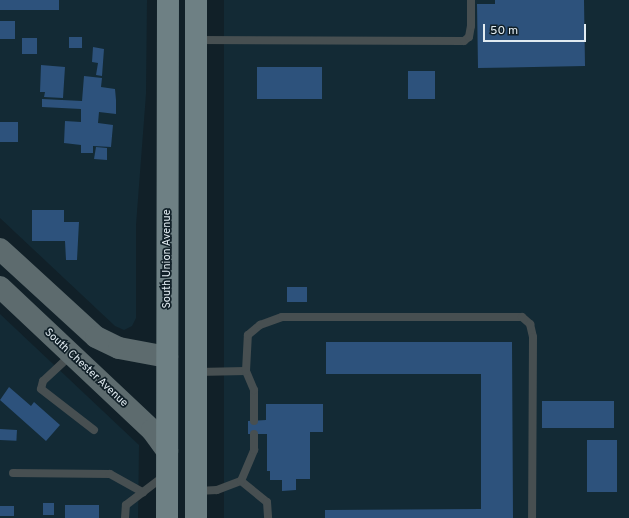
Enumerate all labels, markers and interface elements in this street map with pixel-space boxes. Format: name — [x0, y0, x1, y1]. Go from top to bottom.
scale bar — [485, 16, 588, 42]
text: 50 m — [490, 23, 518, 39]
street label: South Union Avenue — [160, 209, 174, 309]
street label: South Chester Avenue — [41, 326, 131, 410]

